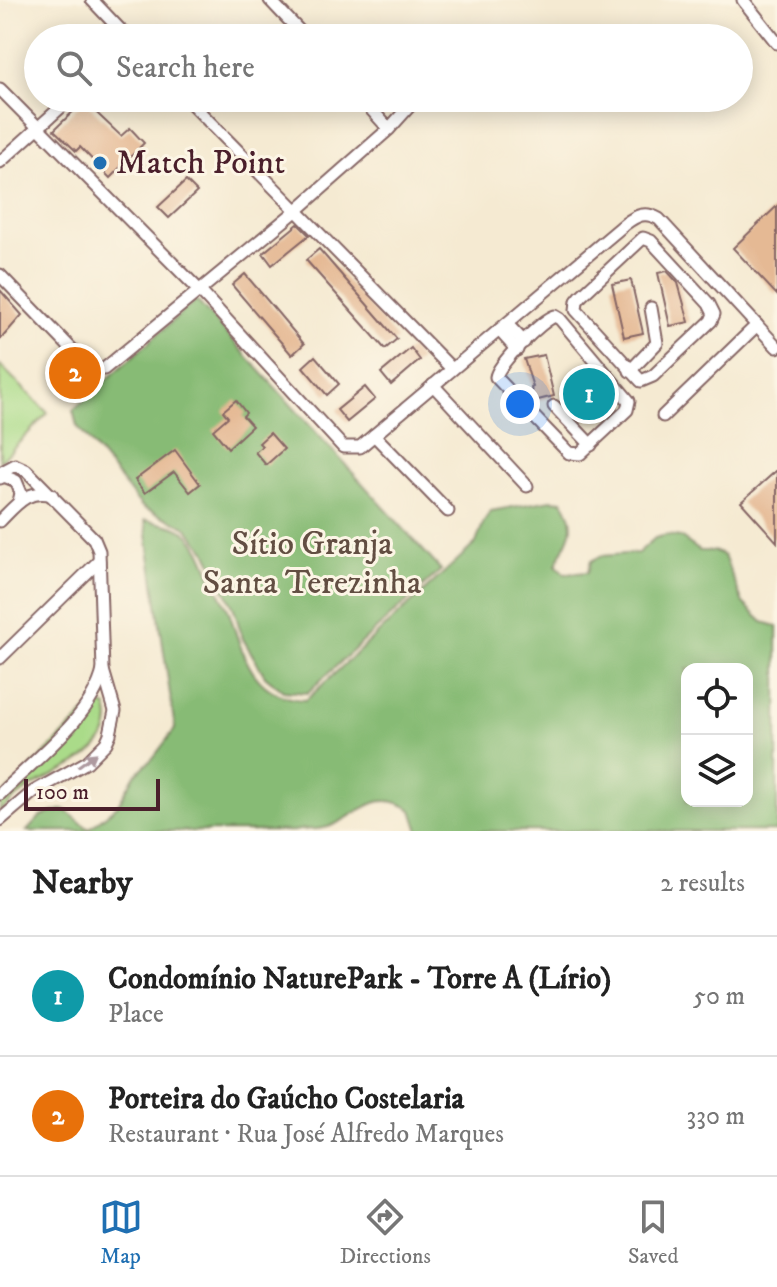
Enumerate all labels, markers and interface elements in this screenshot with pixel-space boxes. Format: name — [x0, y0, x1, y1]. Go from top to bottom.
search box — [24, 24, 753, 112]
icon: search — [52, 46, 96, 90]
text: Search here — [116, 50, 255, 87]
place label: Match Point — [116, 142, 285, 184]
marker: Match Point — [91, 154, 109, 172]
pin: 2 — [49, 343, 101, 403]
pin: 1 — [563, 364, 615, 424]
your location — [500, 384, 540, 424]
park label: Sítio Granja Santa Terezinha — [202, 523, 422, 604]
map controls — [681, 663, 753, 807]
button: locate — [681, 663, 753, 735]
button: layers — [681, 735, 753, 807]
one-way arrow — [76, 752, 98, 768]
scale bar — [24, 775, 160, 811]
text: 100 m — [36, 779, 89, 806]
text: Nearby — [32, 862, 133, 904]
text: 2 results — [660, 867, 745, 900]
text: Condomínio NaturePark - Torre A (Lírio) — [108, 961, 611, 998]
text: 1 — [53, 980, 63, 1013]
text: 50 m — [693, 980, 745, 1013]
text: Place — [108, 998, 164, 1031]
text: Porteira do Gaúcho Costelaria — [108, 1081, 464, 1118]
text: 2 — [52, 1100, 64, 1133]
text: 330 m — [687, 1100, 745, 1133]
text: Restaurant · Rua José Alfredo Marques — [108, 1118, 504, 1151]
tab: Map — [99, 1195, 143, 1270]
tab: Directions — [340, 1195, 431, 1270]
tab: Saved — [628, 1195, 678, 1270]

